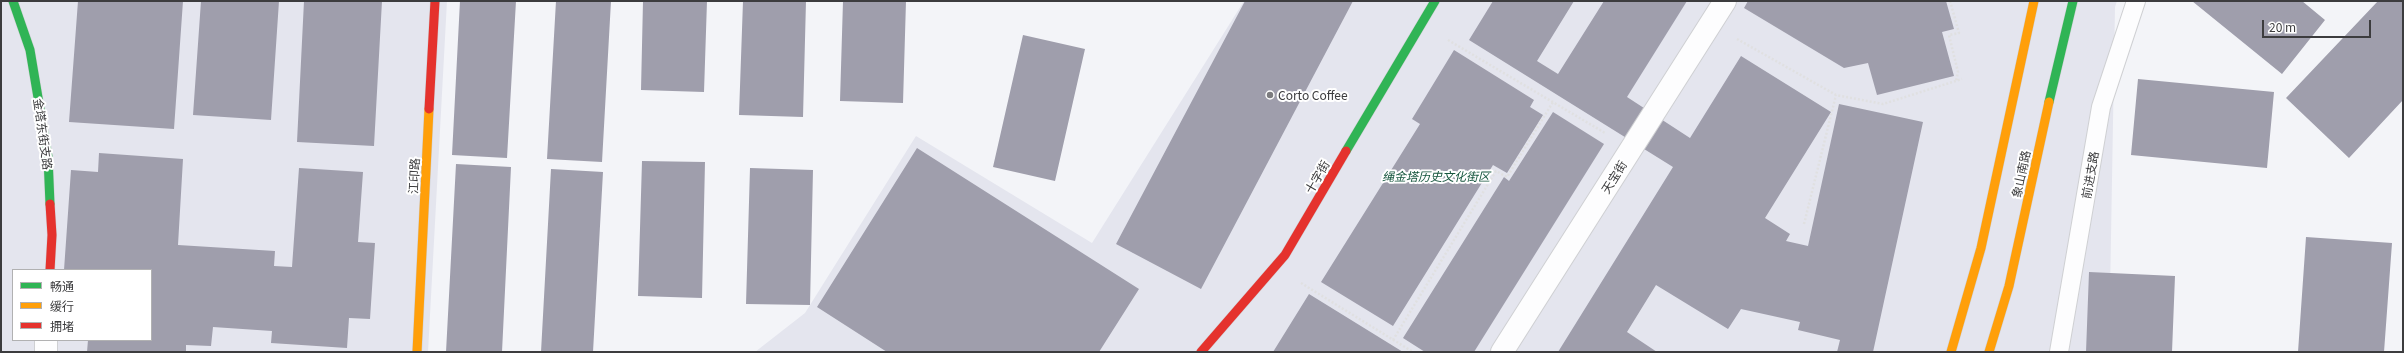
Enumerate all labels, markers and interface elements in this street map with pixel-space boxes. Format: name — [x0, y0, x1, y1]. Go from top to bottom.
scale bar — [2264, 12, 2373, 38]
text: 20 m — [2269, 18, 2296, 35]
place label: Corto Coffee — [1278, 88, 1348, 102]
marker: Corto Coffee — [1265, 90, 1275, 100]
street label: 金塔东街支路 — [31, 97, 55, 171]
street label: 象山南路 — [2009, 149, 2033, 199]
street label: 前进支路 — [2079, 150, 2101, 200]
street label: 江印路 — [406, 158, 422, 194]
street label: 十字街 — [1302, 158, 1332, 196]
street label: 天宝街 — [1598, 158, 1630, 196]
park label: 绳金塔历史文化街区 — [1382, 169, 1490, 183]
legend — [12, 269, 152, 341]
text: 畅通 — [50, 277, 74, 294]
text: 缓行 — [50, 297, 74, 314]
text: 拥堵 — [50, 317, 74, 334]

